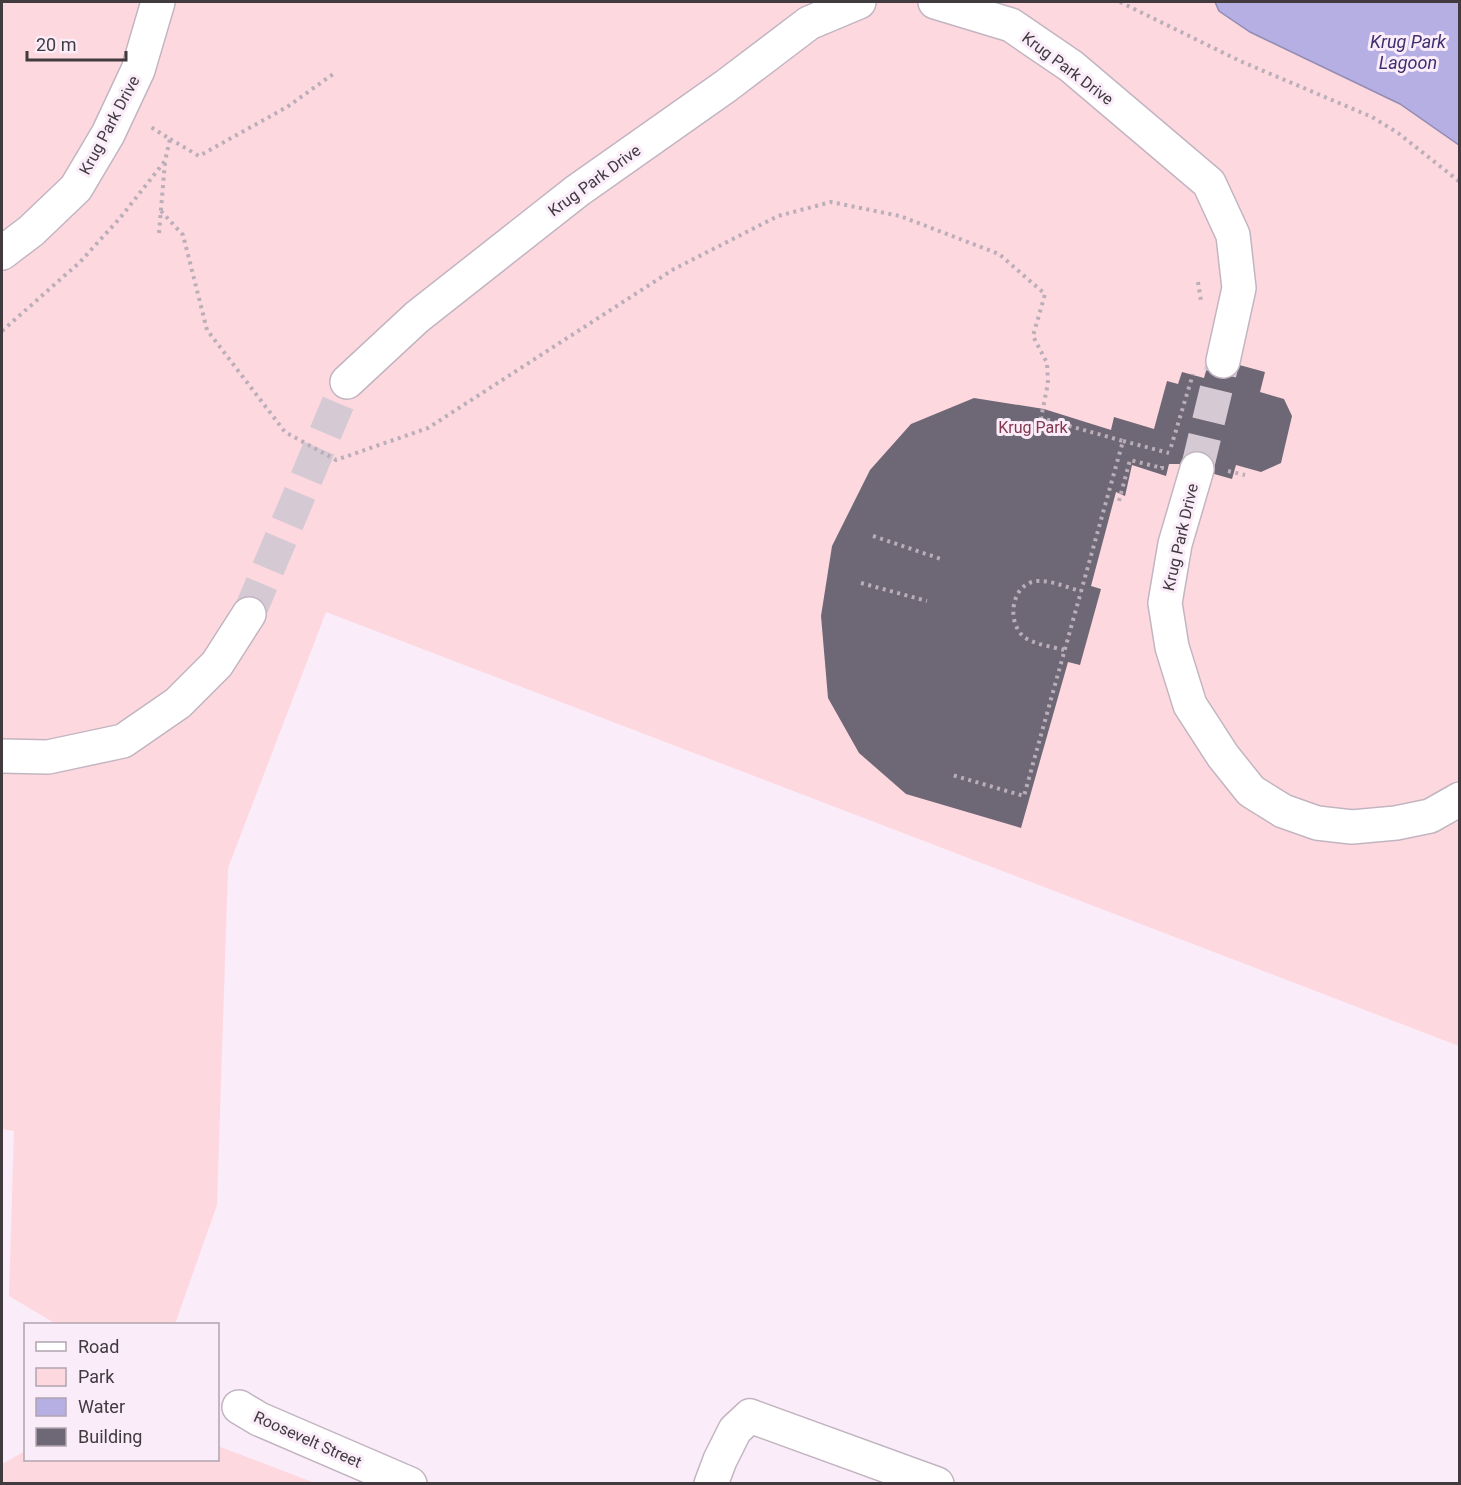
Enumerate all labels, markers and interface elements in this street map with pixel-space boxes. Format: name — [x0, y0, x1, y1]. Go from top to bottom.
scale bar — [27, 24, 126, 62]
street label: Krug Park Drive — [1018, 28, 1117, 109]
water label: Krug Park Lagoon — [1370, 31, 1447, 73]
text: 20 m — [36, 34, 76, 55]
street label: Krug Park Drive — [75, 72, 144, 178]
street label: Krug Park Drive — [544, 141, 644, 220]
park label: Krug Park — [998, 418, 1069, 437]
street label: Krug Park Drive — [1159, 482, 1202, 593]
legend — [24, 1323, 219, 1461]
text: Road — [78, 1336, 119, 1357]
text: Park — [78, 1366, 115, 1387]
text: Water — [78, 1396, 125, 1417]
street label: Roosevelt Street — [251, 1407, 365, 1472]
text: Building — [78, 1426, 142, 1447]

